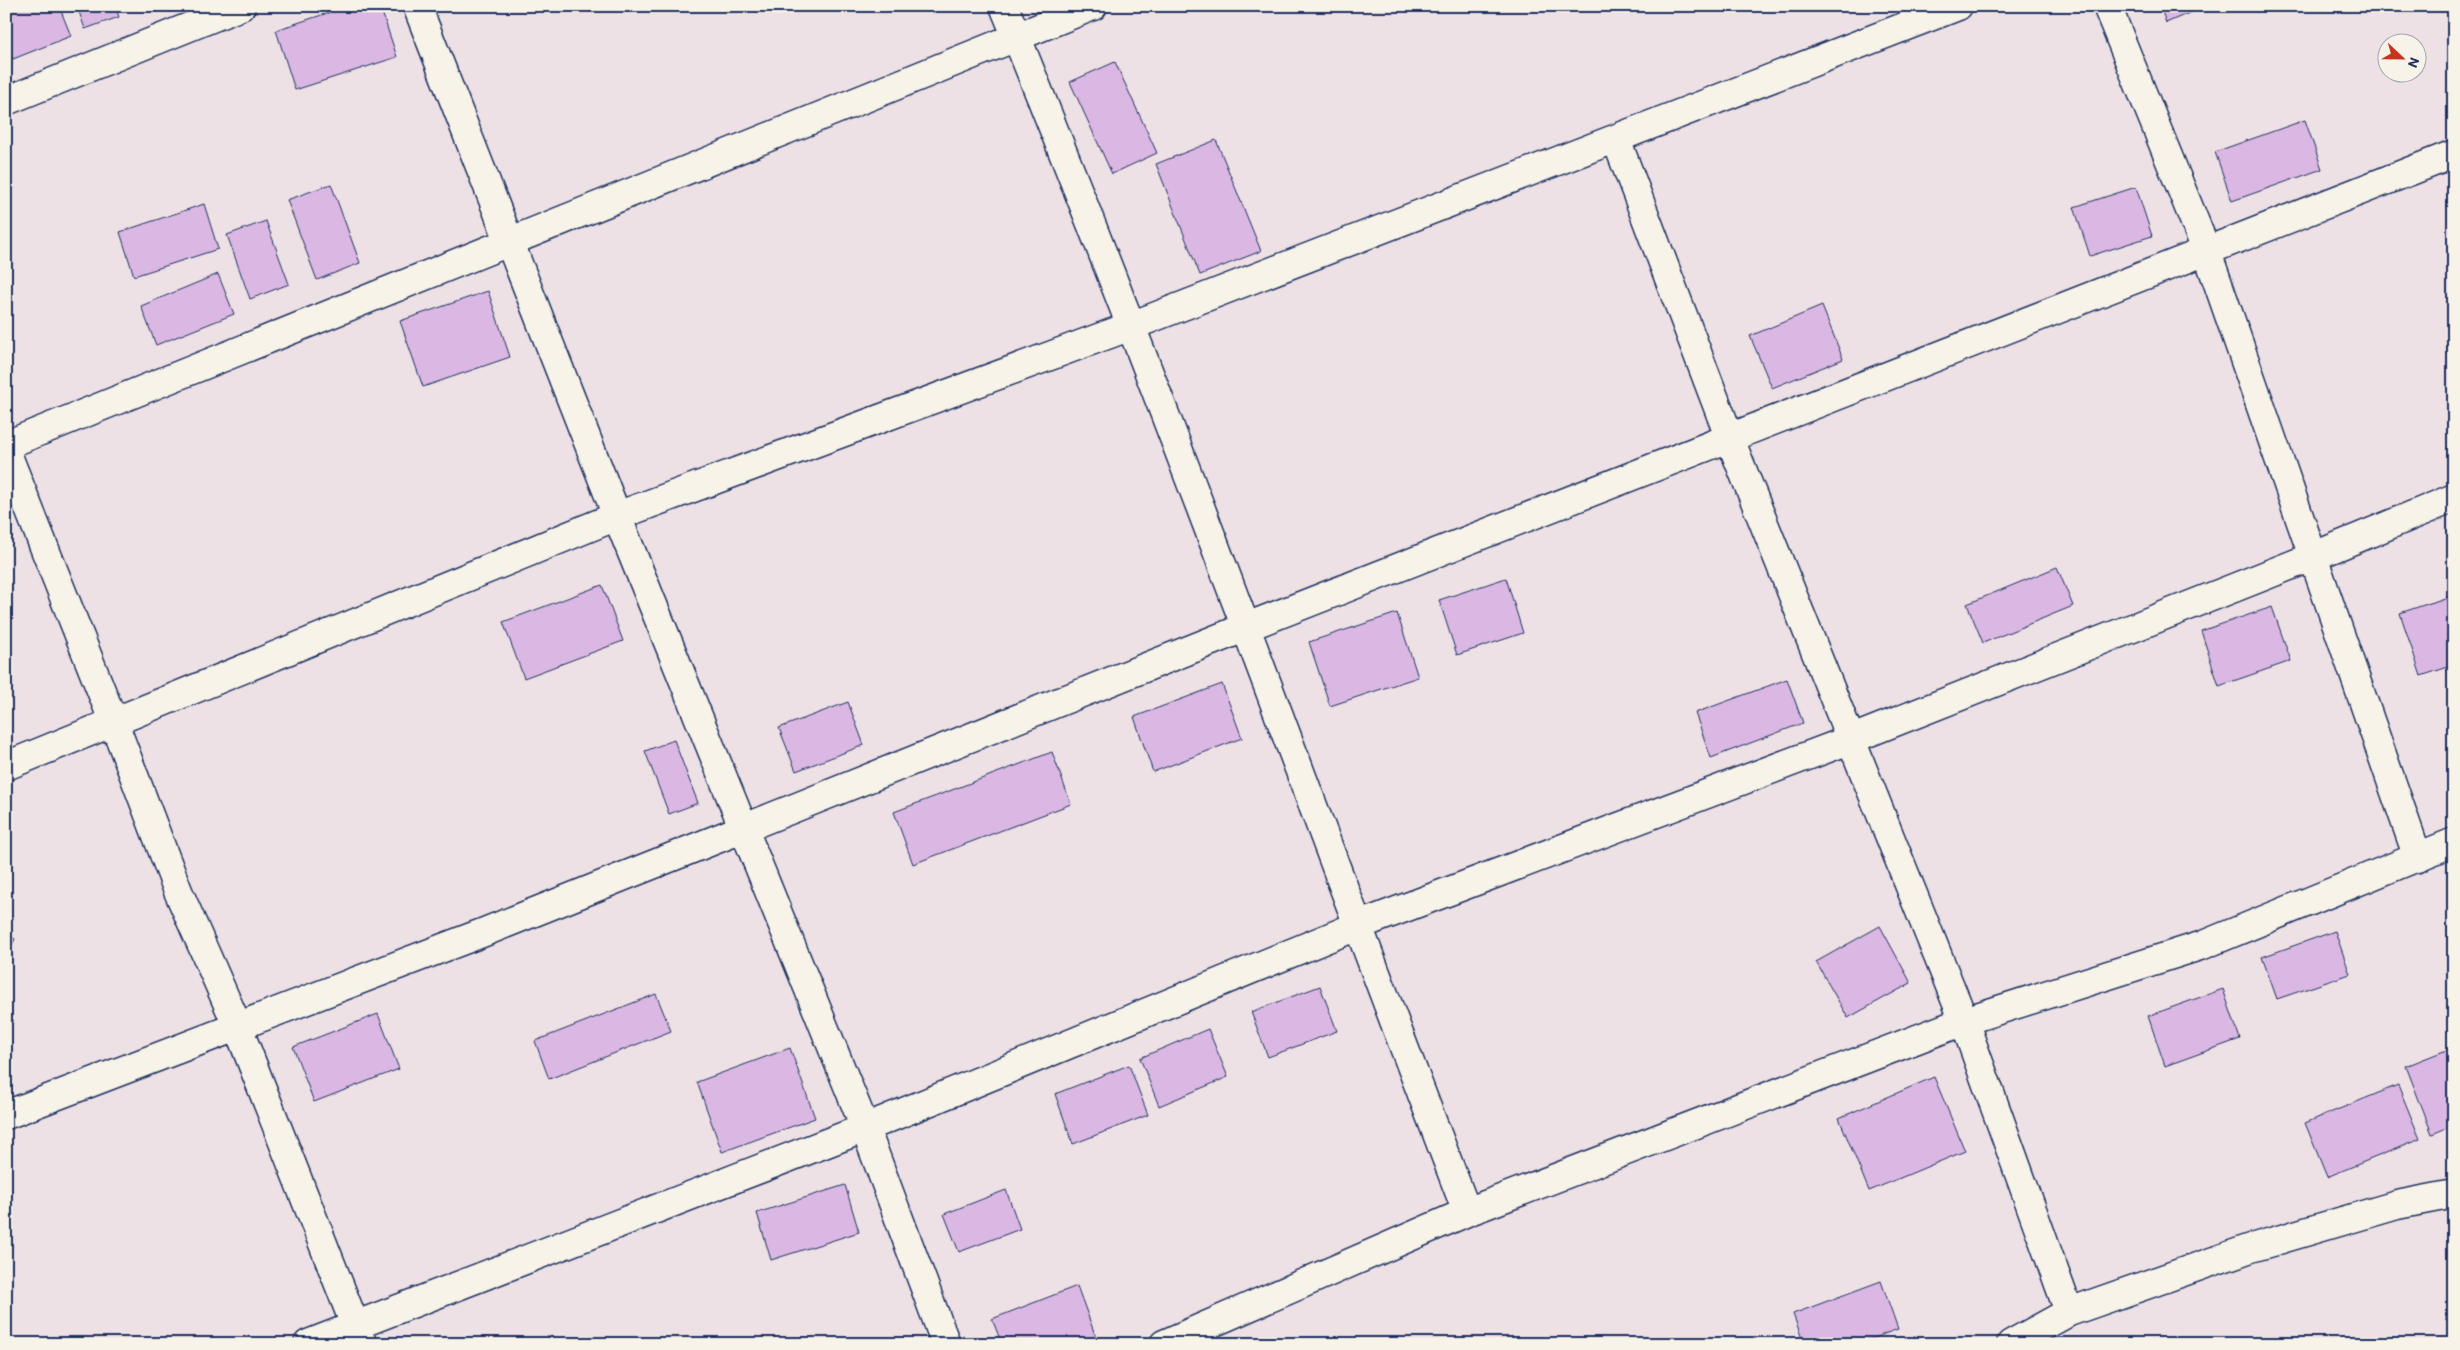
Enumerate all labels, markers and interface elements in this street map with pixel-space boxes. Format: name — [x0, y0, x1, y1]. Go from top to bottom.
north arrow — [2378, 32, 2428, 82]
text: N — [2404, 55, 2423, 70]

